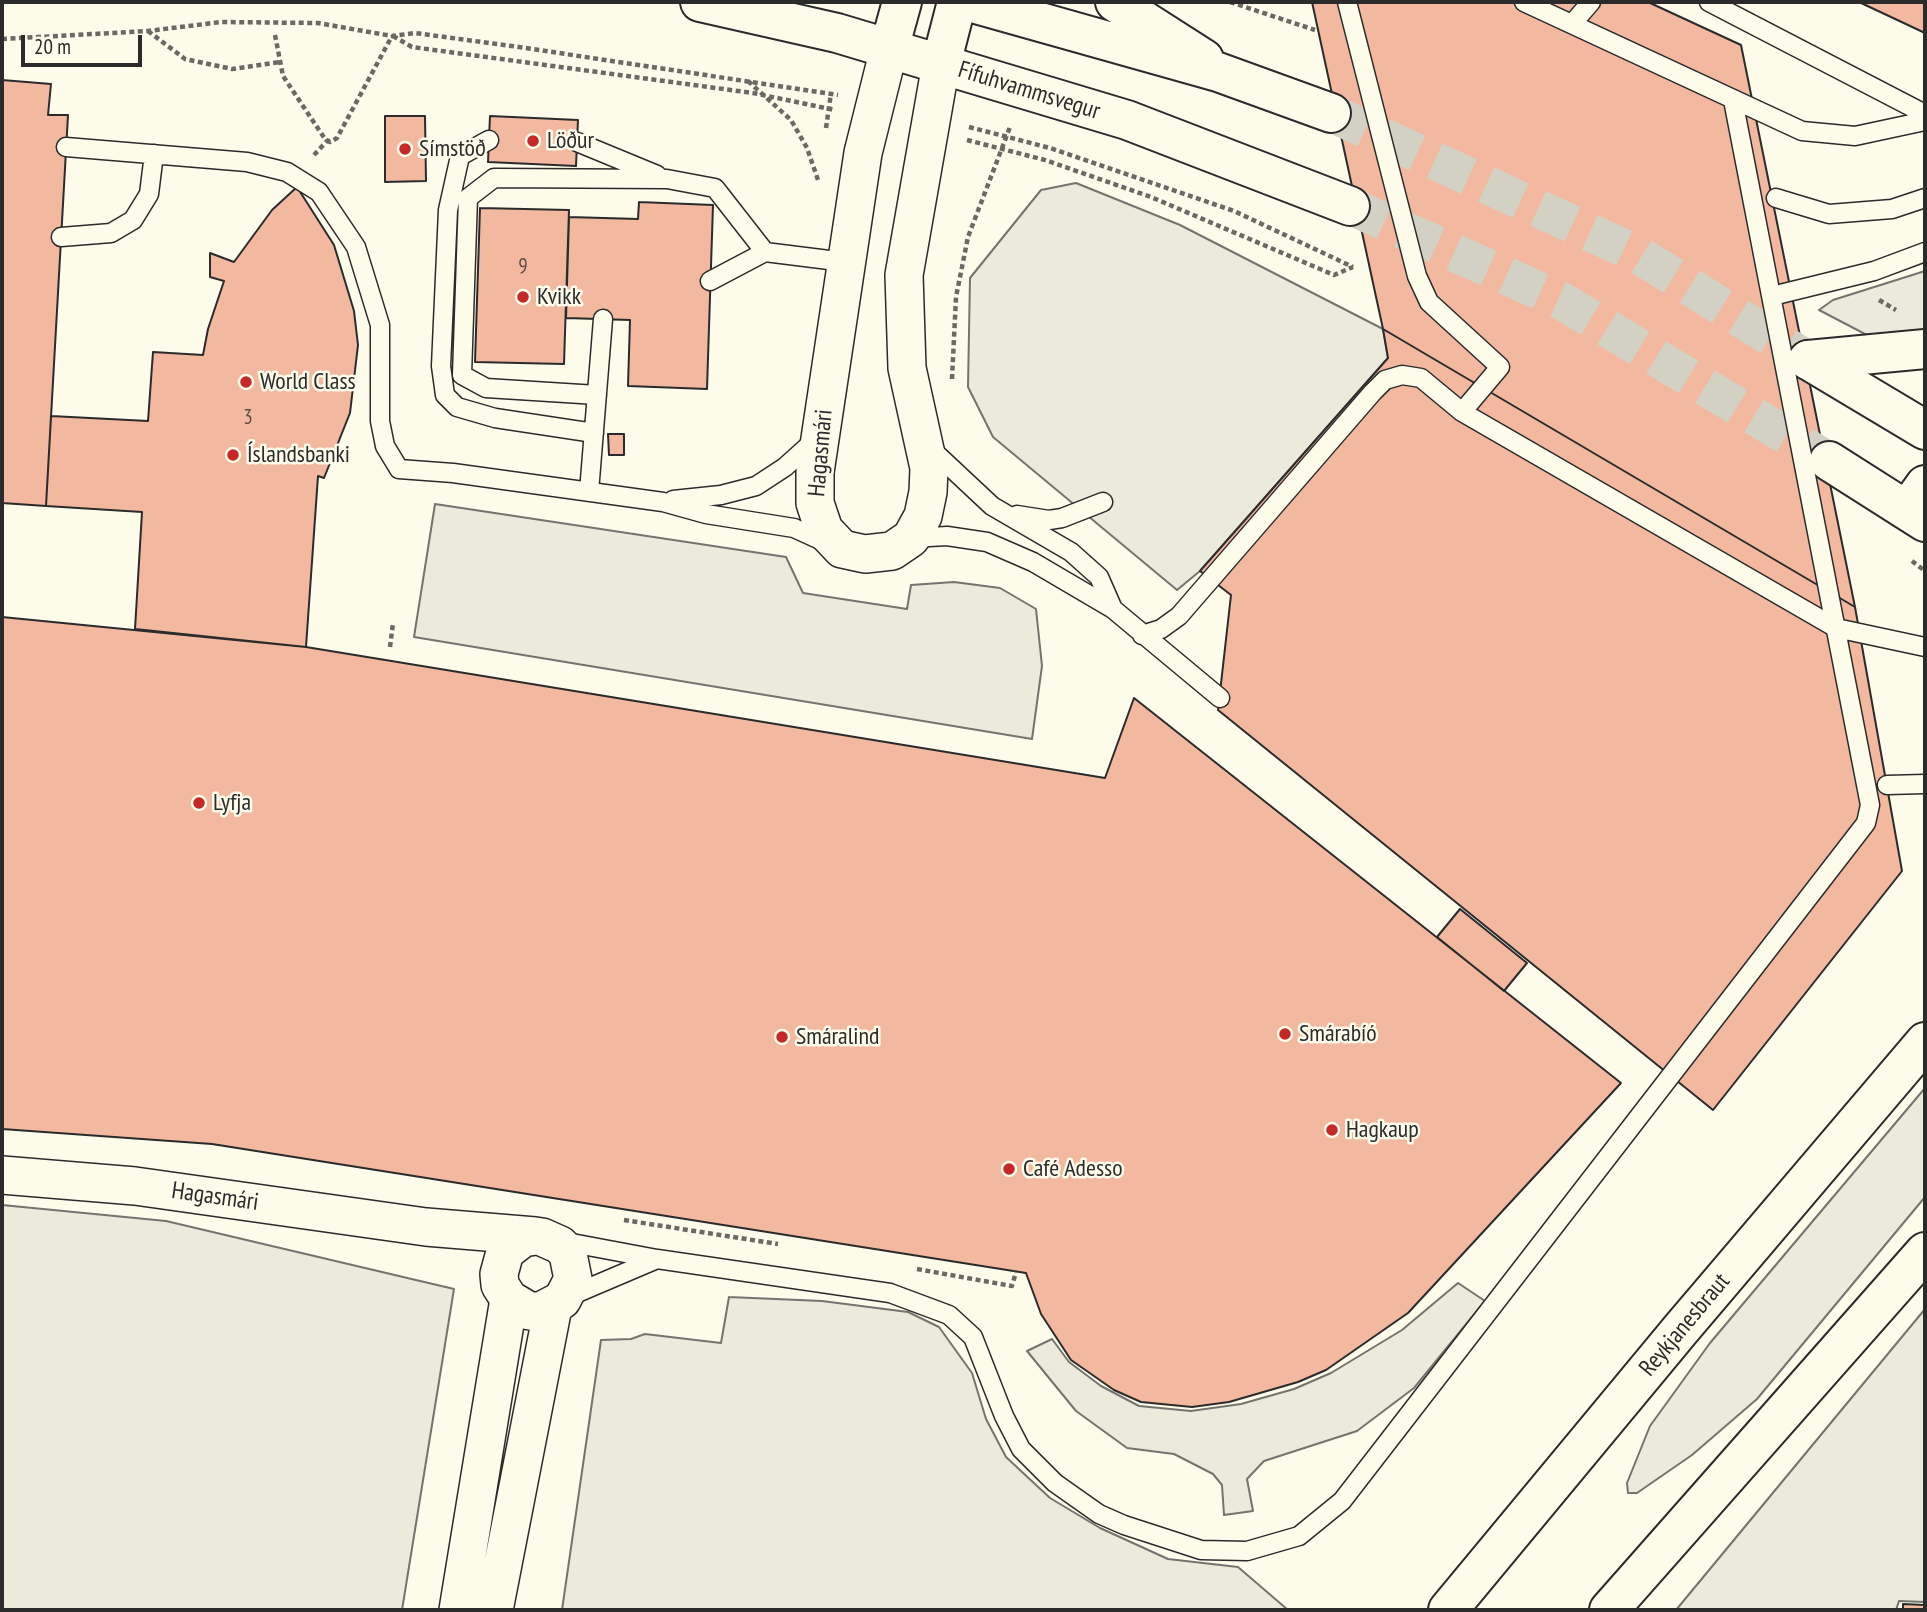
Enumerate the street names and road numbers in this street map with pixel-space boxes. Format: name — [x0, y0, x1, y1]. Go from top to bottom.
street label: Fífuhvammsvegur — [955, 56, 1103, 126]
street label: Hagasmári — [803, 408, 839, 498]
street label: Hagasmári — [170, 1177, 260, 1217]
street label: Reykjanesbraut — [1634, 1268, 1736, 1382]

